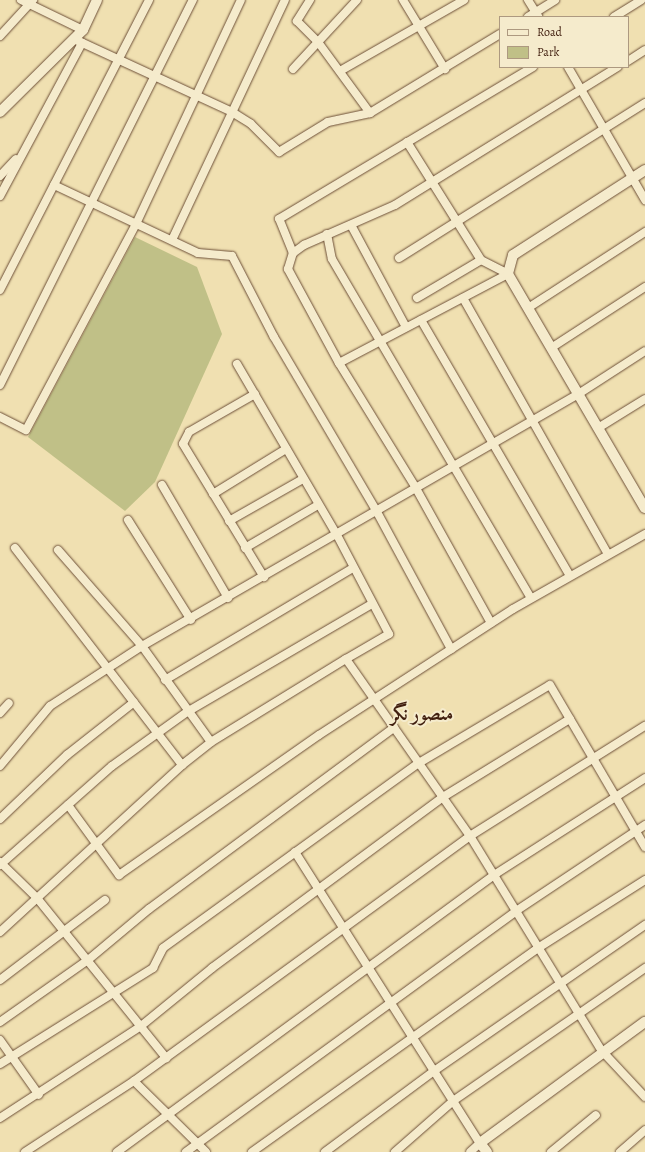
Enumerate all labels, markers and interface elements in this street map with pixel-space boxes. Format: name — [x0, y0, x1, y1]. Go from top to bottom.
legend — [499, 16, 629, 68]
text: Road — [537, 24, 562, 40]
text: Park — [537, 44, 560, 60]
district label: منصور نگر — [391, 701, 453, 725]

